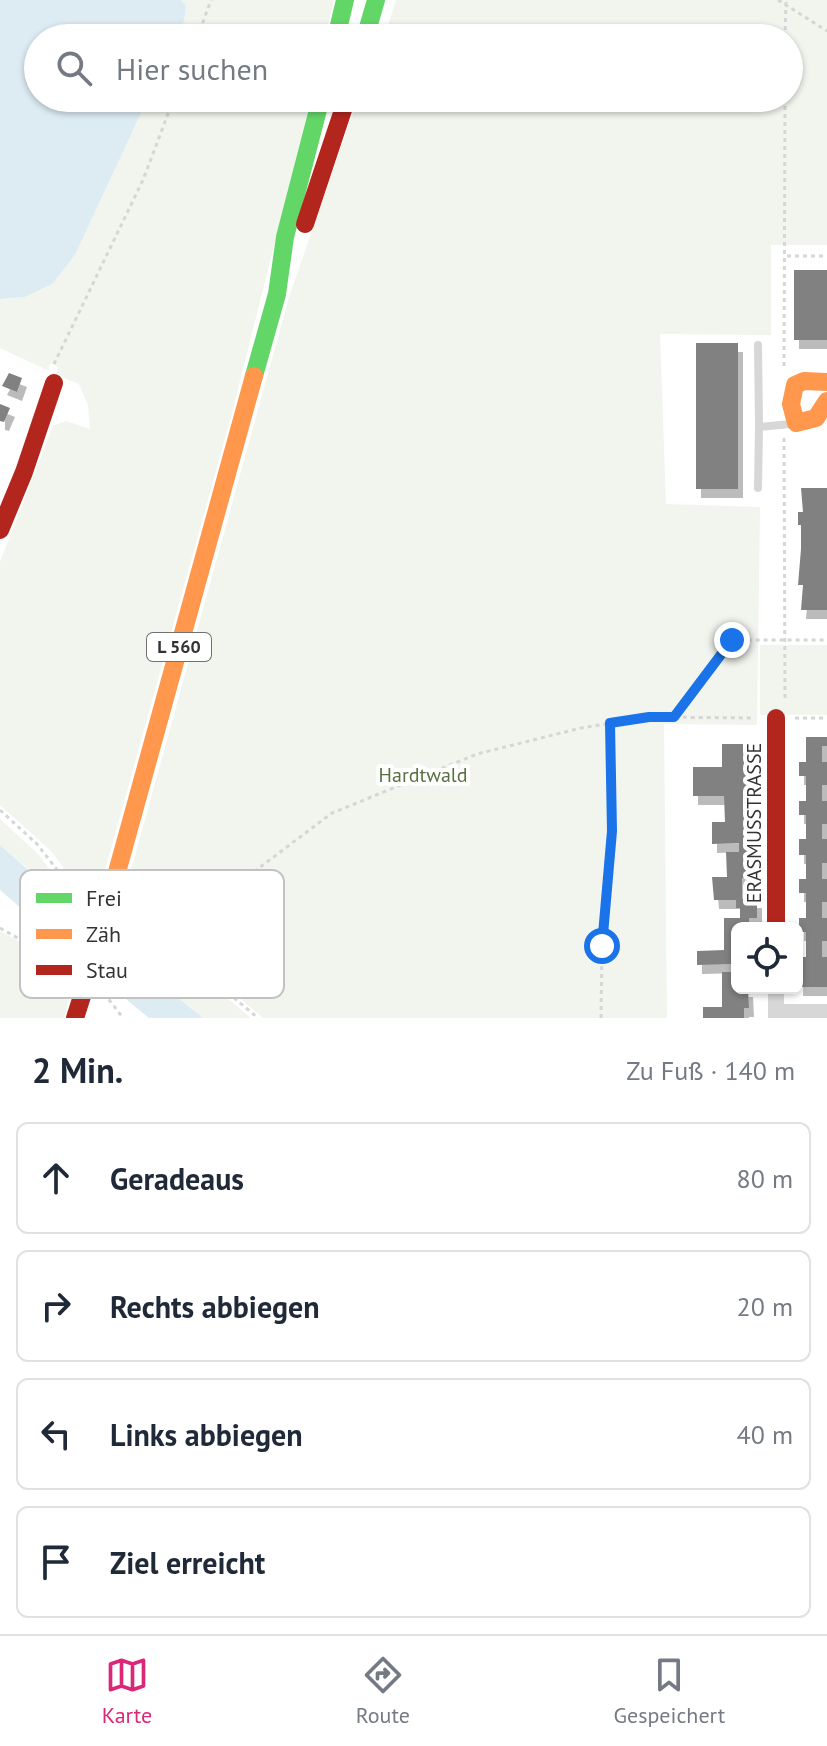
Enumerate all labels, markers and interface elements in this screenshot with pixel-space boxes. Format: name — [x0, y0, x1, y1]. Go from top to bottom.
search box — [24, 24, 803, 112]
icon: search — [52, 46, 96, 90]
text: Hier suchen — [116, 49, 268, 88]
route end — [714, 622, 750, 658]
road number: L 560 — [147, 633, 211, 661]
street label: ERASMUSSTRASSE — [741, 743, 767, 903]
park label: Hardtwald — [379, 762, 467, 788]
legend — [20, 870, 284, 998]
text: Frei — [86, 884, 122, 912]
text: Zäh — [86, 920, 121, 948]
map controls — [731, 922, 803, 994]
button: locate — [731, 922, 803, 994]
route start — [584, 928, 620, 964]
text: Stau — [86, 956, 128, 984]
text: 2 Min. — [32, 1048, 123, 1092]
text: Zu Fuß · 140 m — [626, 1054, 795, 1087]
icon: ahead — [34, 1156, 78, 1200]
text: Geradeaus — [110, 1159, 244, 1198]
text: 80 m — [737, 1162, 793, 1195]
icon: right — [34, 1284, 78, 1328]
text: Rechts abbiegen — [110, 1287, 320, 1326]
text: 20 m — [737, 1290, 793, 1323]
icon: left — [34, 1412, 78, 1456]
text: Links abbiegen — [110, 1415, 303, 1454]
text: 40 m — [737, 1418, 793, 1451]
icon: arrive — [34, 1540, 78, 1584]
text: Ziel erreicht — [110, 1543, 265, 1582]
tab: Karte — [102, 1653, 152, 1729]
tab: Route — [356, 1653, 410, 1729]
tab: Gespeichert — [614, 1653, 725, 1729]

